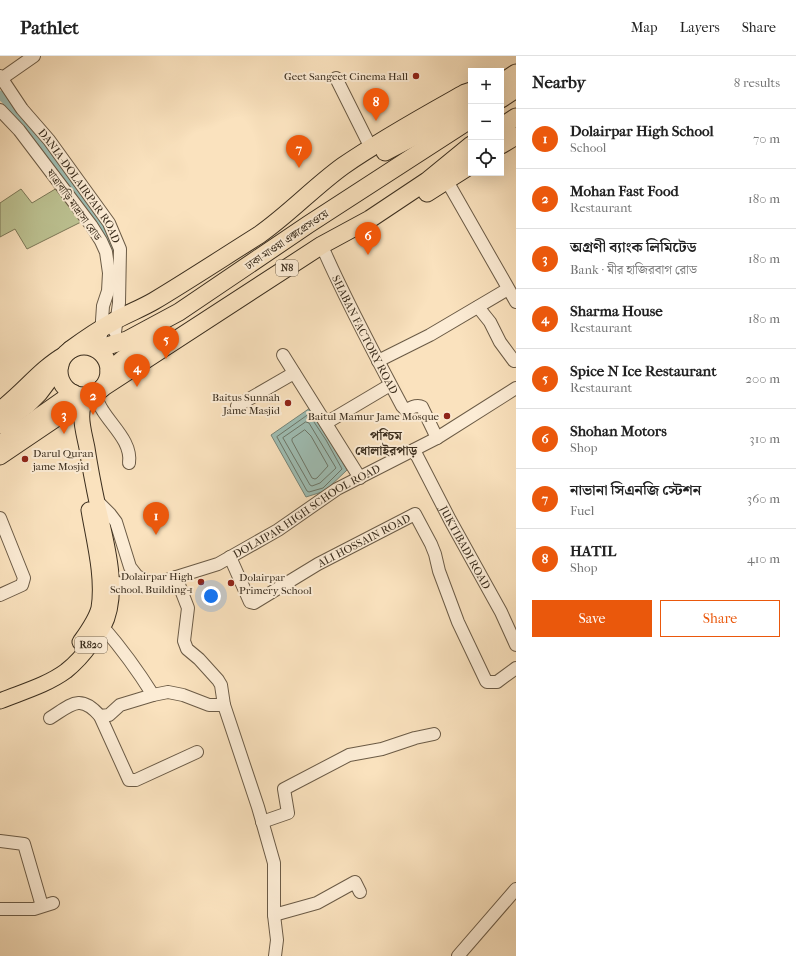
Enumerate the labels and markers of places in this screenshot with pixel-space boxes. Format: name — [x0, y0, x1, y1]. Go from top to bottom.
place label: Geet Sangeet Cinema Hall — [284, 70, 408, 83]
marker: Geet Sangeet Cinema Hall — [411, 71, 421, 81]
pin: 8 — [363, 88, 389, 121]
pin: 7 — [286, 135, 312, 168]
pin: 6 — [355, 222, 381, 255]
pin: 5 — [153, 326, 179, 359]
pin: 4 — [124, 354, 150, 387]
pin: 2 — [80, 382, 106, 415]
place label: Baitus Sunnah Jame Masjid — [212, 391, 281, 417]
marker: Baitus Sunnah Jame Masjid — [283, 398, 293, 408]
pin: 3 — [51, 401, 77, 434]
place label: Baitul Mamur Jame Mosque — [308, 410, 440, 423]
marker: Baitul Mamur Jame Mosque — [442, 411, 452, 421]
place label: Darul Quran jame Mosjid — [32, 447, 94, 473]
marker: Darul Quran jame Mosjid — [20, 454, 30, 464]
pin: 1 — [143, 502, 169, 535]
place label: Dolairpar High School. Building-1 — [110, 570, 194, 596]
place label: Dolairpar Primery School — [239, 571, 312, 597]
marker: Dolairpar High School. Building-1 — [196, 577, 206, 587]
marker: Dolairpar Primery School — [226, 578, 236, 588]

